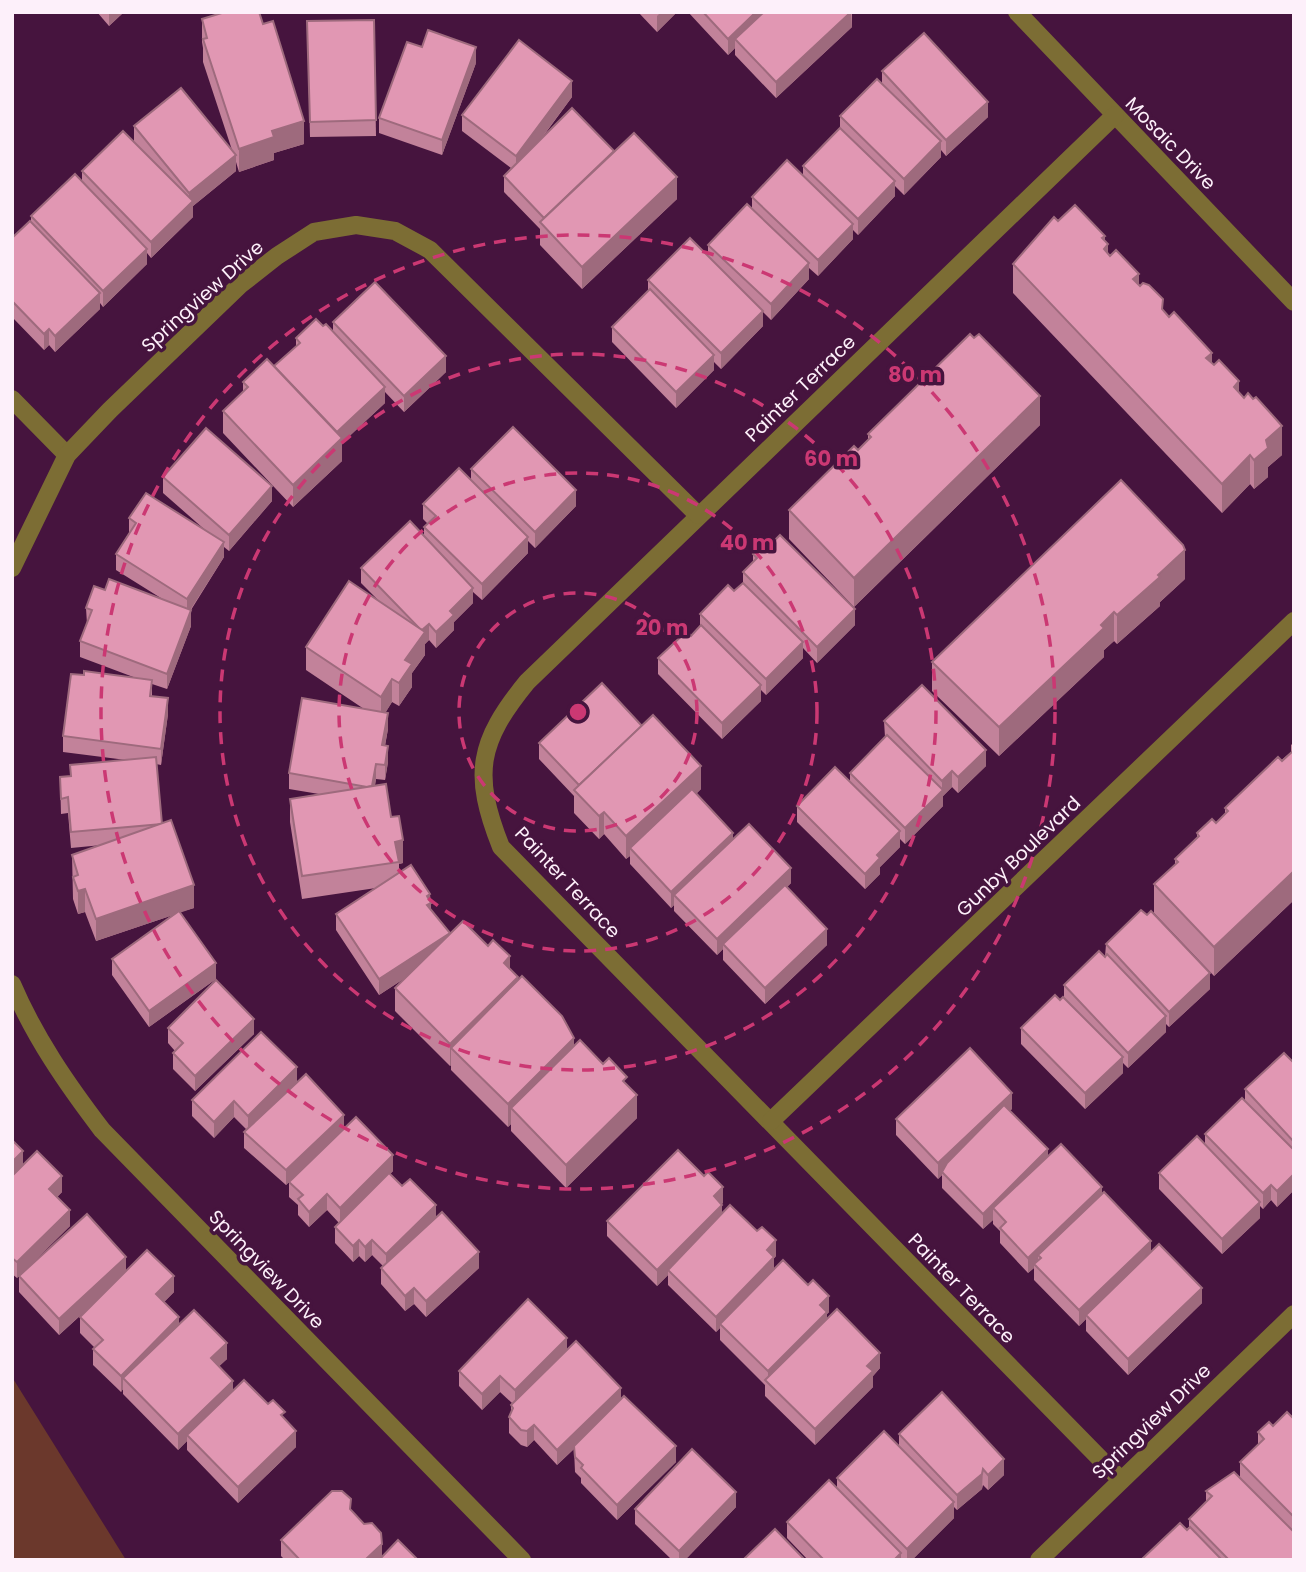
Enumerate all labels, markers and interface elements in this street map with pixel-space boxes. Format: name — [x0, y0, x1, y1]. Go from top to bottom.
street label: Mosaic Drive — [1119, 91, 1222, 196]
street label: Springview Drive — [135, 234, 269, 359]
street label: Painter Terrace — [739, 329, 861, 448]
text: 80 m — [888, 360, 942, 389]
text: 60 m — [804, 444, 858, 473]
text: 40 m — [720, 528, 774, 557]
text: 20 m — [636, 613, 688, 642]
centre of rings — [566, 700, 590, 724]
street label: Gunby Boulevard — [950, 790, 1087, 923]
street label: Painter Terrace — [509, 820, 627, 944]
street label: Springview Drive — [203, 1204, 331, 1335]
street label: Painter Terrace — [902, 1227, 1021, 1349]
street label: Springview Drive — [1086, 1357, 1217, 1485]

